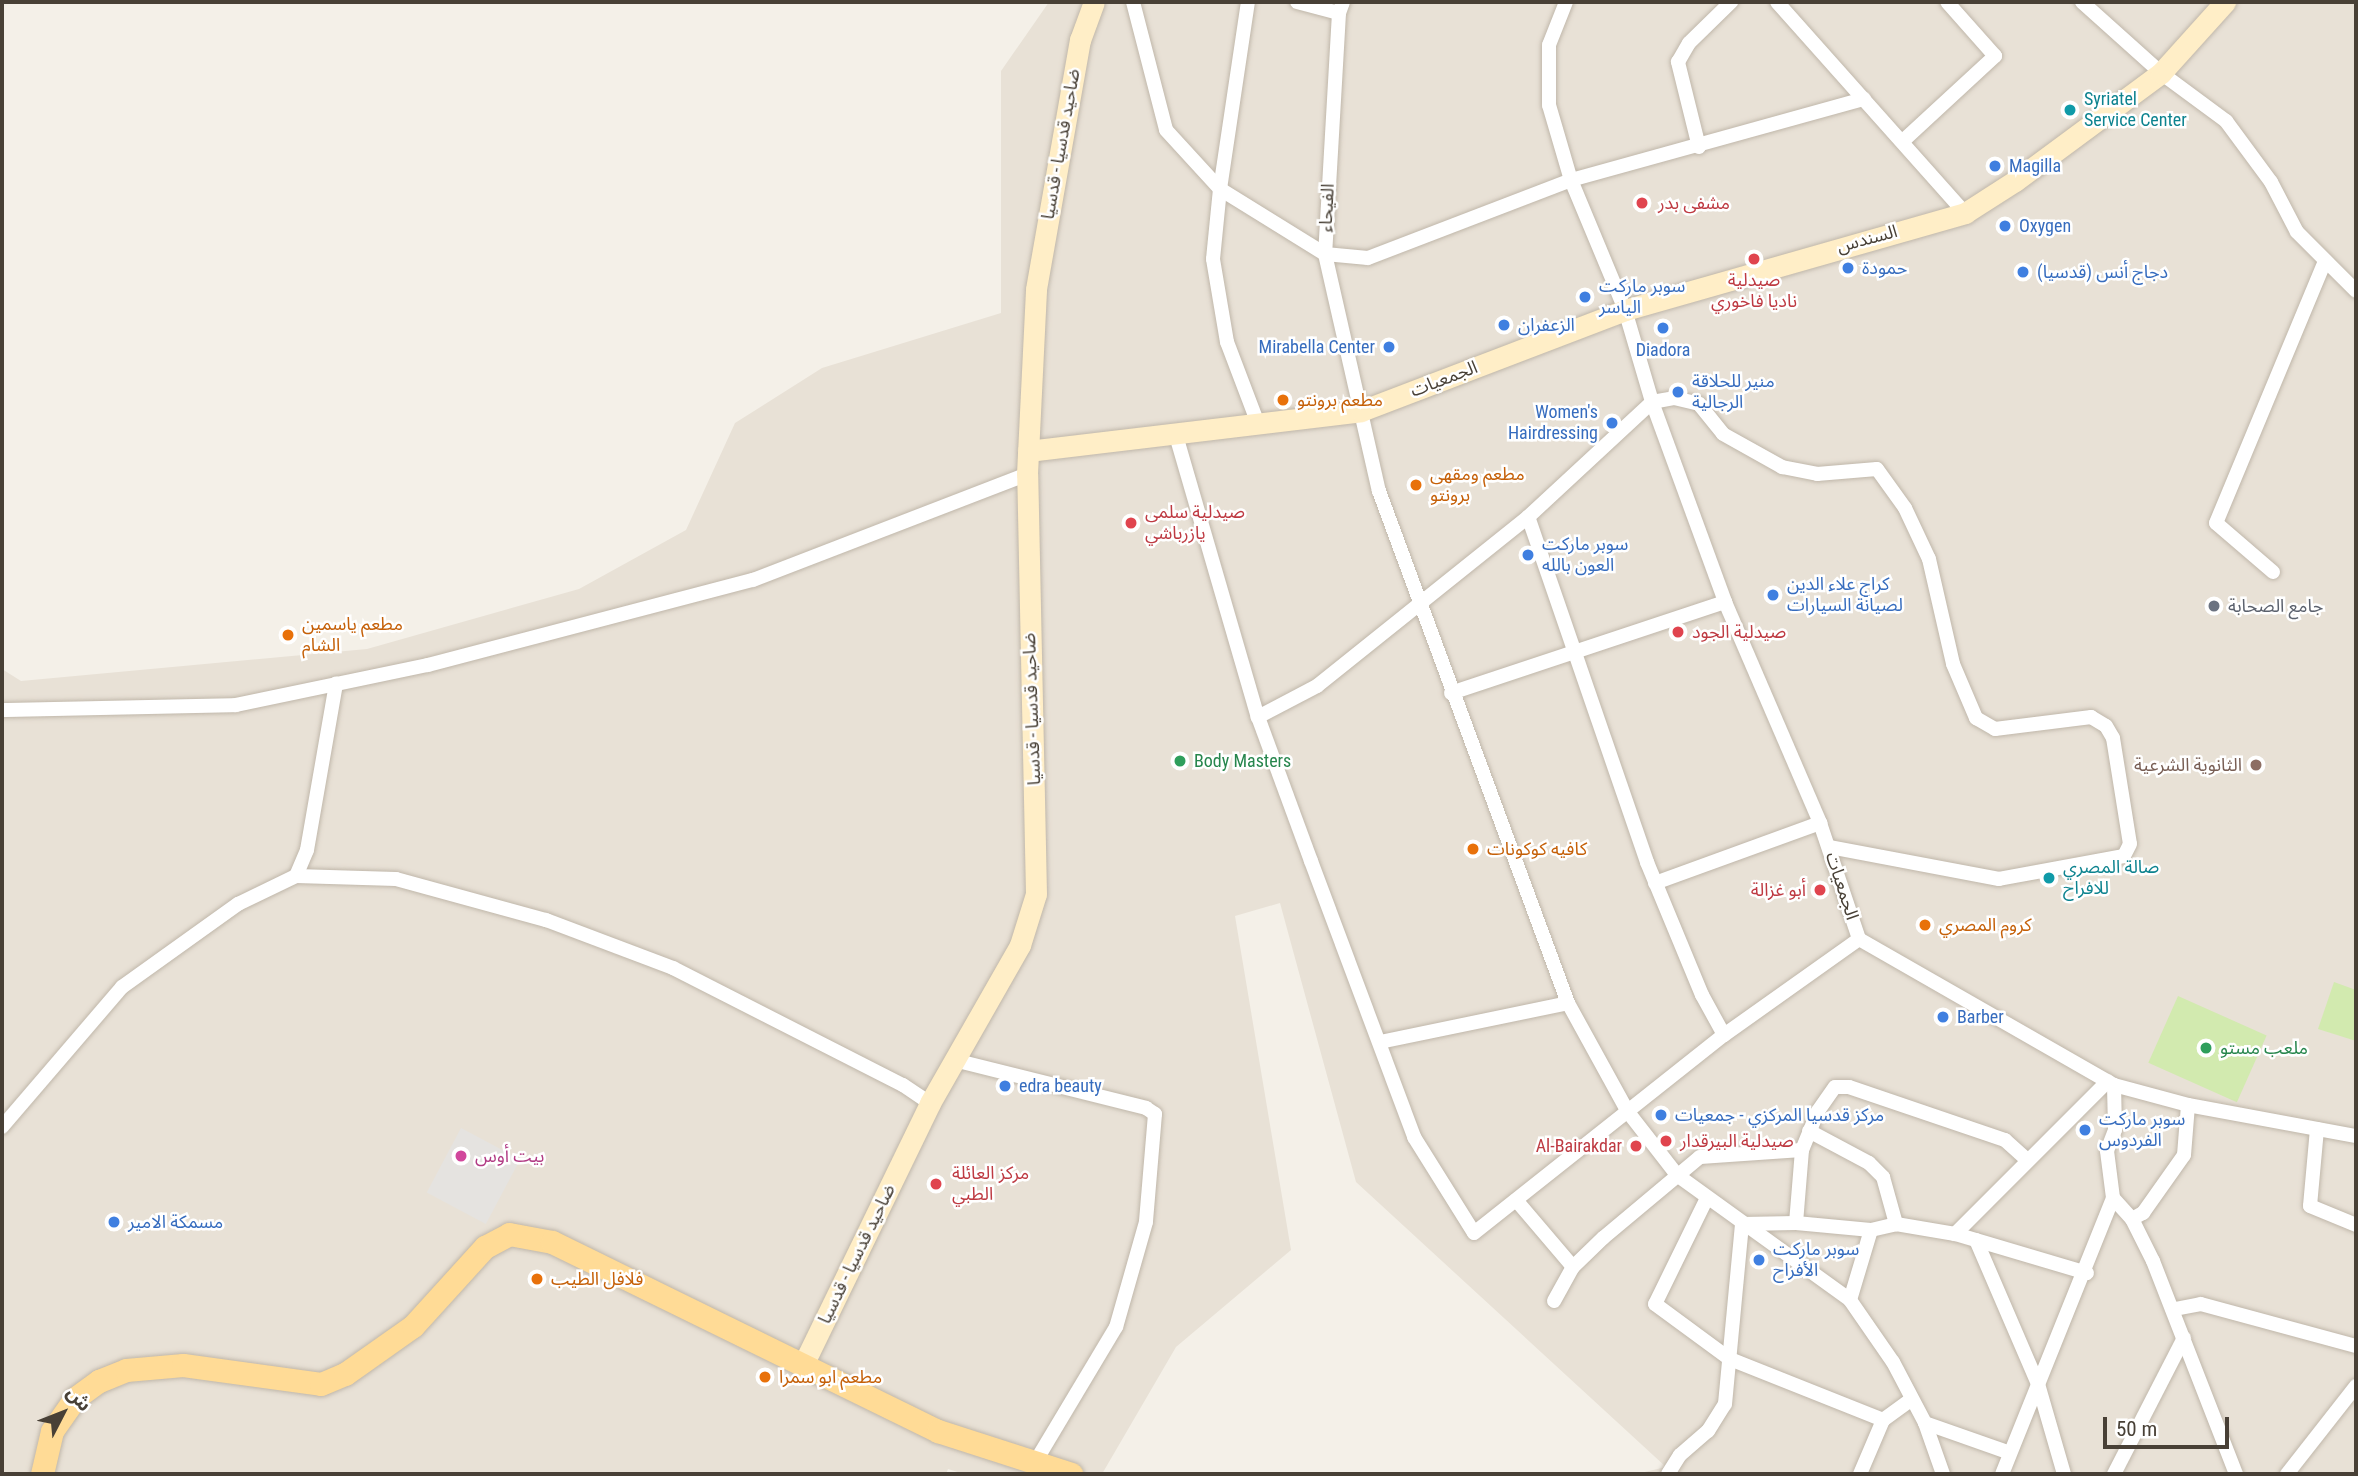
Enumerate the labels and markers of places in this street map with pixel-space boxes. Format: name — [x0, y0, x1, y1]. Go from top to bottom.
place label: Syriatel Service Center — [2084, 89, 2187, 132]
marker: Syriatel Service Center — [2062, 102, 2078, 118]
place label: Magilla — [2009, 155, 2061, 177]
marker: Magilla — [1987, 158, 2003, 174]
place label: مشفى بدر — [1658, 192, 1730, 214]
marker: مشفى بدر — [1632, 193, 1652, 213]
place label: Oxygen — [2019, 215, 2071, 237]
marker: Oxygen — [1997, 218, 2013, 234]
marker: صيدلية ناديا فاخوري — [1746, 251, 1762, 267]
place label: حمودة — [1862, 257, 1907, 279]
marker: حمودة — [1840, 260, 1856, 276]
place label: دجاج أنس (قدسيا) — [2037, 261, 2168, 283]
marker: دجاج أنس (قدسيا) — [2015, 264, 2031, 280]
place label: صيدلية ناديا فاخوري — [1711, 270, 1797, 312]
place label: سوبر ماركت الياسر — [1599, 276, 1685, 318]
marker: سوبر ماركت الياسر — [1577, 289, 1593, 305]
place label: الزعفران — [1518, 314, 1575, 336]
marker: الزعفران — [1496, 317, 1512, 333]
marker: Diadora — [1655, 320, 1671, 336]
place label: Mirabella Center — [1259, 336, 1375, 358]
marker: Mirabella Center — [1381, 339, 1397, 355]
place label: Diadora — [1636, 339, 1690, 361]
place label: منير للحلاقة الرجالية — [1692, 371, 1775, 414]
marker: منير للحلاقة الرجالية — [1670, 384, 1686, 400]
place label: مطعم برونتو — [1297, 389, 1383, 411]
marker: مطعم برونتو — [1275, 392, 1291, 408]
place label: Women's Hairdressing — [1508, 402, 1598, 444]
marker: Women's Hairdressing — [1604, 415, 1620, 431]
place label: مطعم ومقهى برونتو — [1430, 464, 1525, 506]
marker: مطعم ومقهى برونتو — [1408, 477, 1424, 493]
place label: صيدلية سلمى يازرباشي — [1145, 502, 1245, 544]
marker: صيدلية سلمى يازرباشي — [1123, 515, 1139, 531]
place label: سوبر ماركت العون بالله — [1542, 534, 1628, 576]
marker: سوبر ماركت العون بالله — [1520, 547, 1536, 563]
place label: كراج علاء الدين لصيانة السيارات — [1787, 574, 1903, 616]
marker: كراج علاء الدين لصيانة السيارات — [1765, 587, 1781, 603]
place label: جامع الصحابة — [2228, 595, 2323, 617]
marker: جامع الصحابة — [2206, 598, 2222, 614]
place label: مطعم ياسمين الشام — [302, 614, 403, 656]
place label: صيدلية الجود — [1692, 621, 1786, 643]
marker: صيدلية الجود — [1670, 624, 1686, 640]
marker: مطعم ياسمين الشام — [280, 627, 296, 643]
place label: Body Masters — [1194, 750, 1291, 772]
marker: Body Masters — [1172, 753, 1188, 769]
place label: الثانوية الشرعية — [2134, 754, 2242, 776]
marker: الثانوية الشرعية — [2248, 757, 2264, 773]
place label: كافيه كوكونات — [1487, 838, 1587, 860]
marker: كافيه كوكونات — [1465, 841, 1481, 857]
place label: صالة المصري للافراح — [2063, 857, 2159, 900]
marker: صالة المصري للافراح — [2041, 870, 2057, 886]
place label: أبو غزالة — [1751, 879, 1806, 901]
marker: أبو غزالة — [1812, 882, 1828, 898]
place label: كروم المصري — [1939, 914, 2032, 936]
marker: كروم المصري — [1917, 917, 1933, 933]
place label: Barber — [1957, 1006, 2004, 1028]
marker: Barber — [1935, 1009, 1951, 1025]
place label: ملعب مستو — [2220, 1037, 2308, 1059]
marker: ملعب مستو — [2198, 1040, 2214, 1056]
place label: edra beauty — [1019, 1075, 1102, 1097]
marker: edra beauty — [997, 1078, 1013, 1094]
place label: مركز قدسيا المركزي - جمعيات — [1675, 1104, 1884, 1126]
marker: مركز قدسيا المركزي - جمعيات — [1653, 1107, 1669, 1123]
place label: سوبر ماركت الفردوس — [2099, 1109, 2185, 1152]
marker: سوبر ماركت الفردوس — [2077, 1122, 2093, 1138]
place label: صيدلية البيرقدار — [1680, 1130, 1794, 1152]
marker: صيدلية البيرقدار — [1658, 1133, 1674, 1149]
place label: Al-Bairakdar — [1536, 1135, 1622, 1157]
marker: Al-Bairakdar — [1628, 1138, 1644, 1154]
place label: بيت أوس — [475, 1145, 544, 1167]
marker: بيت أوس — [453, 1148, 469, 1164]
place label: مركز العائلة الطبي — [952, 1163, 1029, 1206]
marker: مركز العائلة الطبي — [926, 1174, 946, 1194]
place label: مسمكة الامير — [128, 1211, 223, 1233]
marker: مسمكة الامير — [106, 1214, 122, 1230]
place label: سوبر ماركت الأفراح — [1773, 1239, 1859, 1282]
marker: سوبر ماركت الأفراح — [1751, 1252, 1767, 1268]
place label: فلافل الطيب — [551, 1268, 643, 1290]
marker: فلافل الطيب — [529, 1271, 545, 1287]
place label: مطعم ابو سمرا — [779, 1366, 882, 1388]
marker: مطعم ابو سمرا — [757, 1369, 773, 1385]

